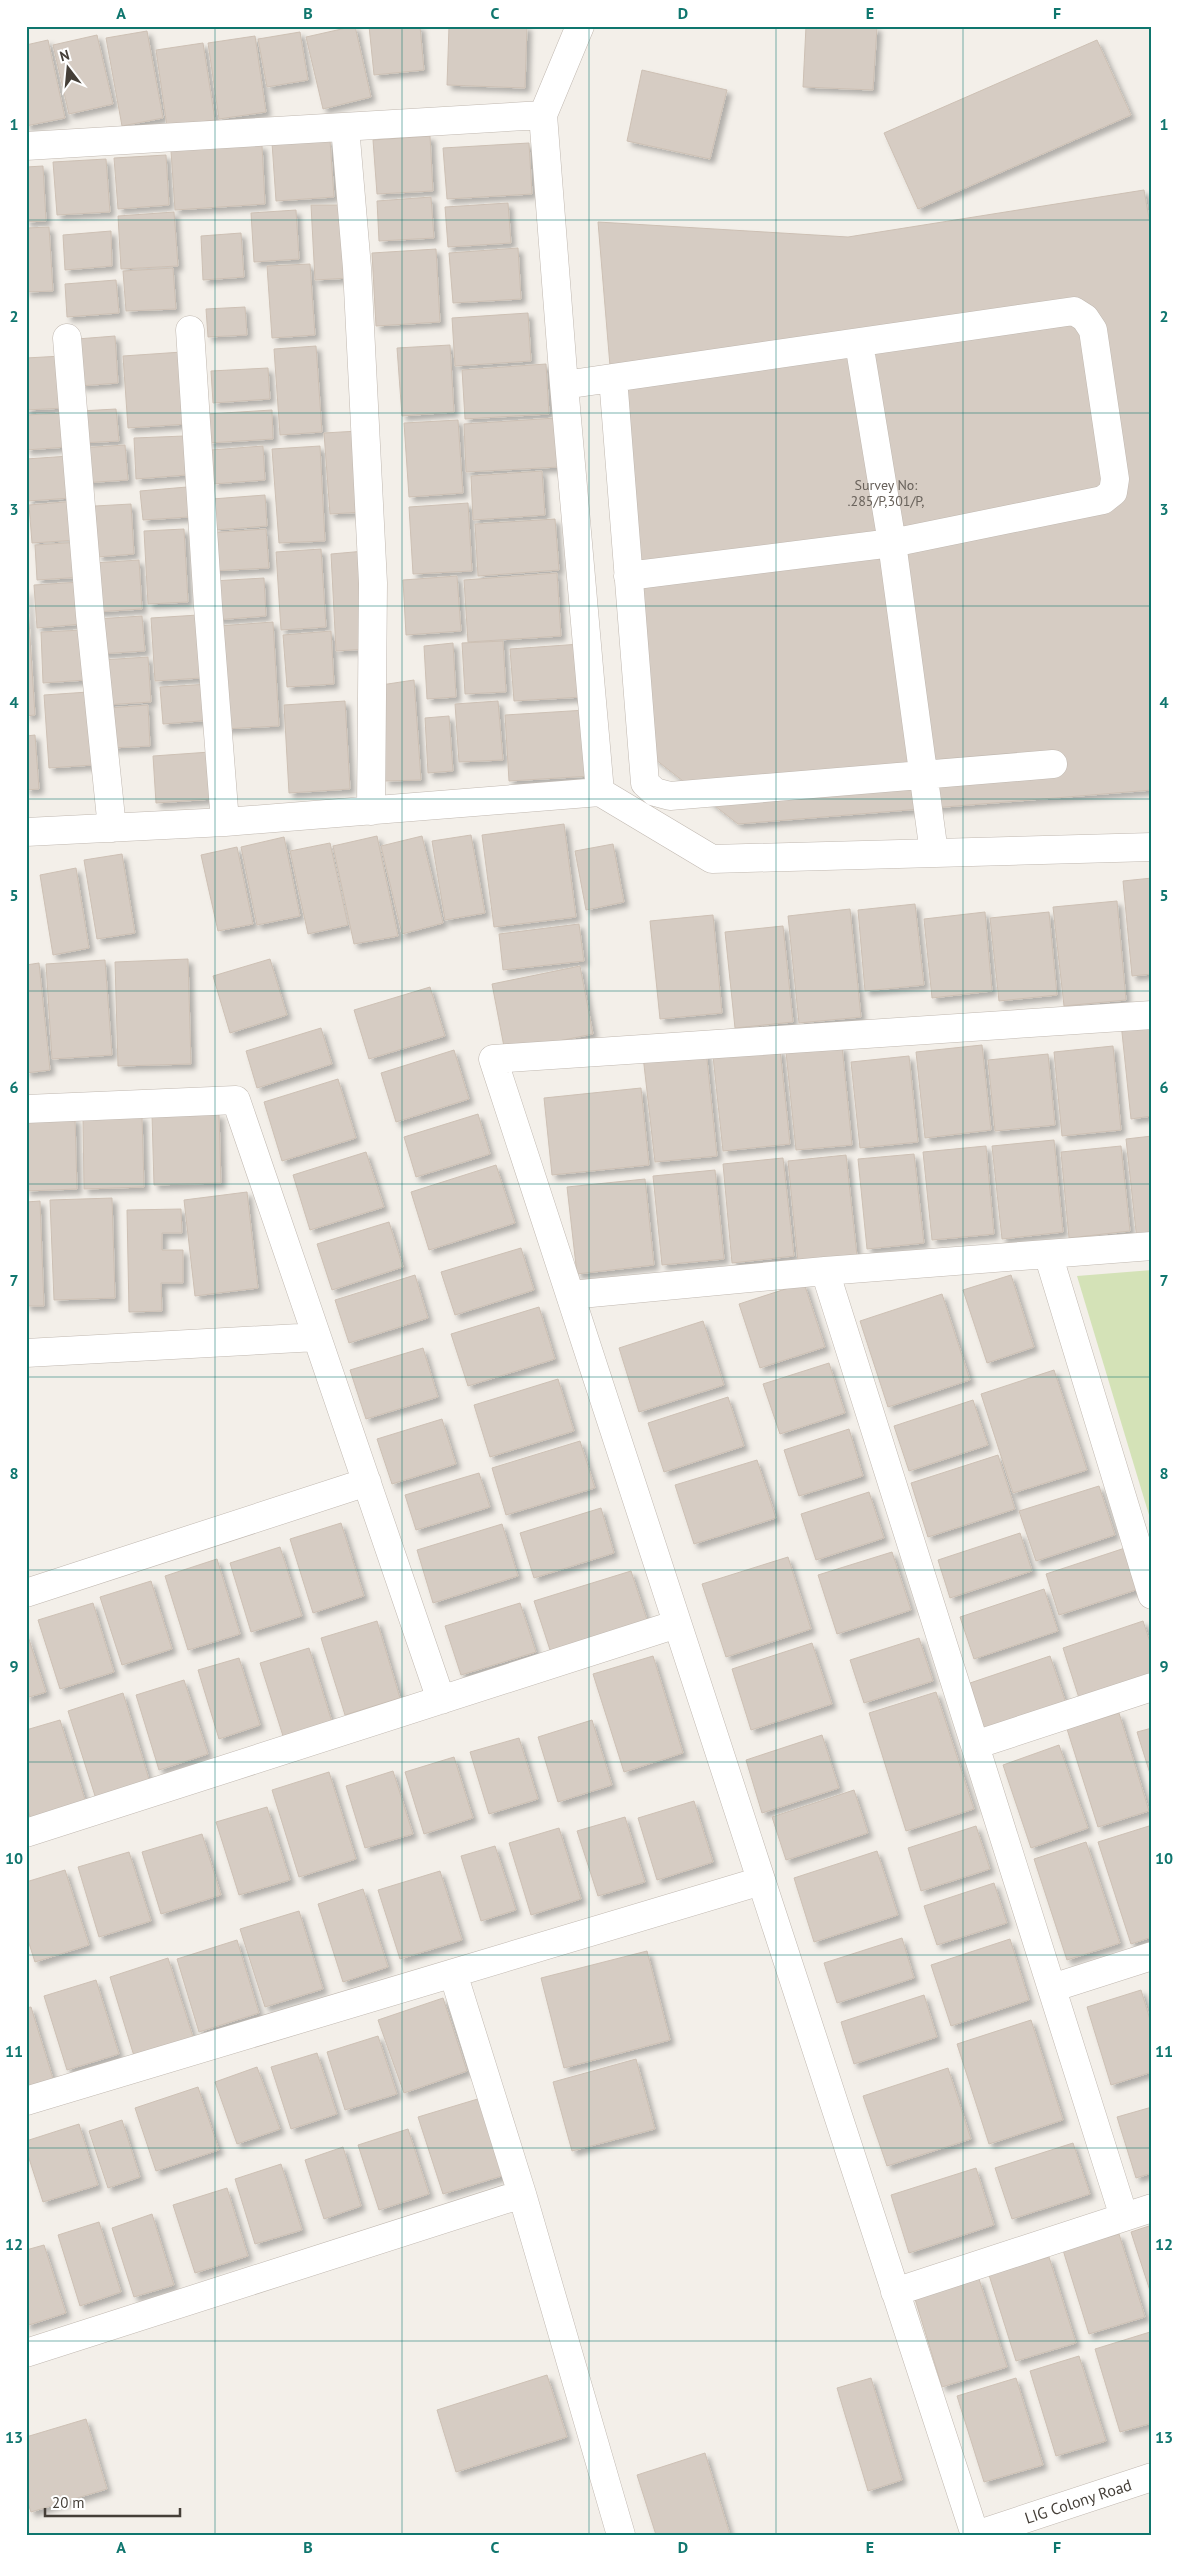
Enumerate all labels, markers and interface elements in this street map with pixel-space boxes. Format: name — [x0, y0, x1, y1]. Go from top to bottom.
text: A — [116, 3, 126, 23]
text: B — [303, 3, 313, 23]
text: C — [491, 3, 500, 23]
text: D — [678, 3, 688, 23]
text: E — [866, 3, 874, 23]
text: F — [1053, 3, 1061, 23]
north arrow — [42, 42, 92, 92]
text: N — [58, 46, 71, 65]
text: 1 — [9, 114, 19, 134]
text: 1 — [1159, 114, 1169, 134]
text: 2 — [9, 306, 19, 326]
text: 2 — [1159, 306, 1169, 326]
house number: Survey No: .285/P,301/P, — [848, 476, 925, 510]
text: 3 — [9, 499, 19, 519]
text: 3 — [1159, 499, 1169, 519]
text: 4 — [9, 692, 19, 712]
text: 4 — [1159, 692, 1169, 712]
text: 5 — [9, 885, 19, 905]
text: 5 — [1159, 885, 1169, 905]
text: 6 — [9, 1077, 19, 1097]
text: 6 — [1159, 1077, 1169, 1097]
text: 7 — [9, 1270, 19, 1290]
text: 7 — [1159, 1270, 1169, 1290]
text: 8 — [9, 1463, 19, 1483]
text: 8 — [1159, 1463, 1169, 1483]
text: 9 — [9, 1656, 19, 1676]
text: 9 — [1159, 1656, 1169, 1676]
text: 10 — [5, 1848, 23, 1868]
text: 10 — [1155, 1848, 1173, 1868]
text: 11 — [5, 2041, 23, 2061]
text: 11 — [1155, 2041, 1173, 2061]
text: 12 — [5, 2234, 23, 2254]
text: 12 — [1155, 2234, 1173, 2254]
text: 13 — [5, 2427, 23, 2447]
text: 13 — [1155, 2427, 1173, 2447]
street label: LIG Colony Road — [1022, 2474, 1134, 2528]
scale bar — [45, 2486, 180, 2518]
text: 20 m — [52, 2493, 85, 2512]
text: A — [116, 2537, 126, 2557]
text: B — [303, 2537, 313, 2557]
text: C — [491, 2537, 500, 2557]
text: D — [678, 2537, 688, 2557]
text: E — [866, 2537, 874, 2557]
text: F — [1053, 2537, 1061, 2557]

